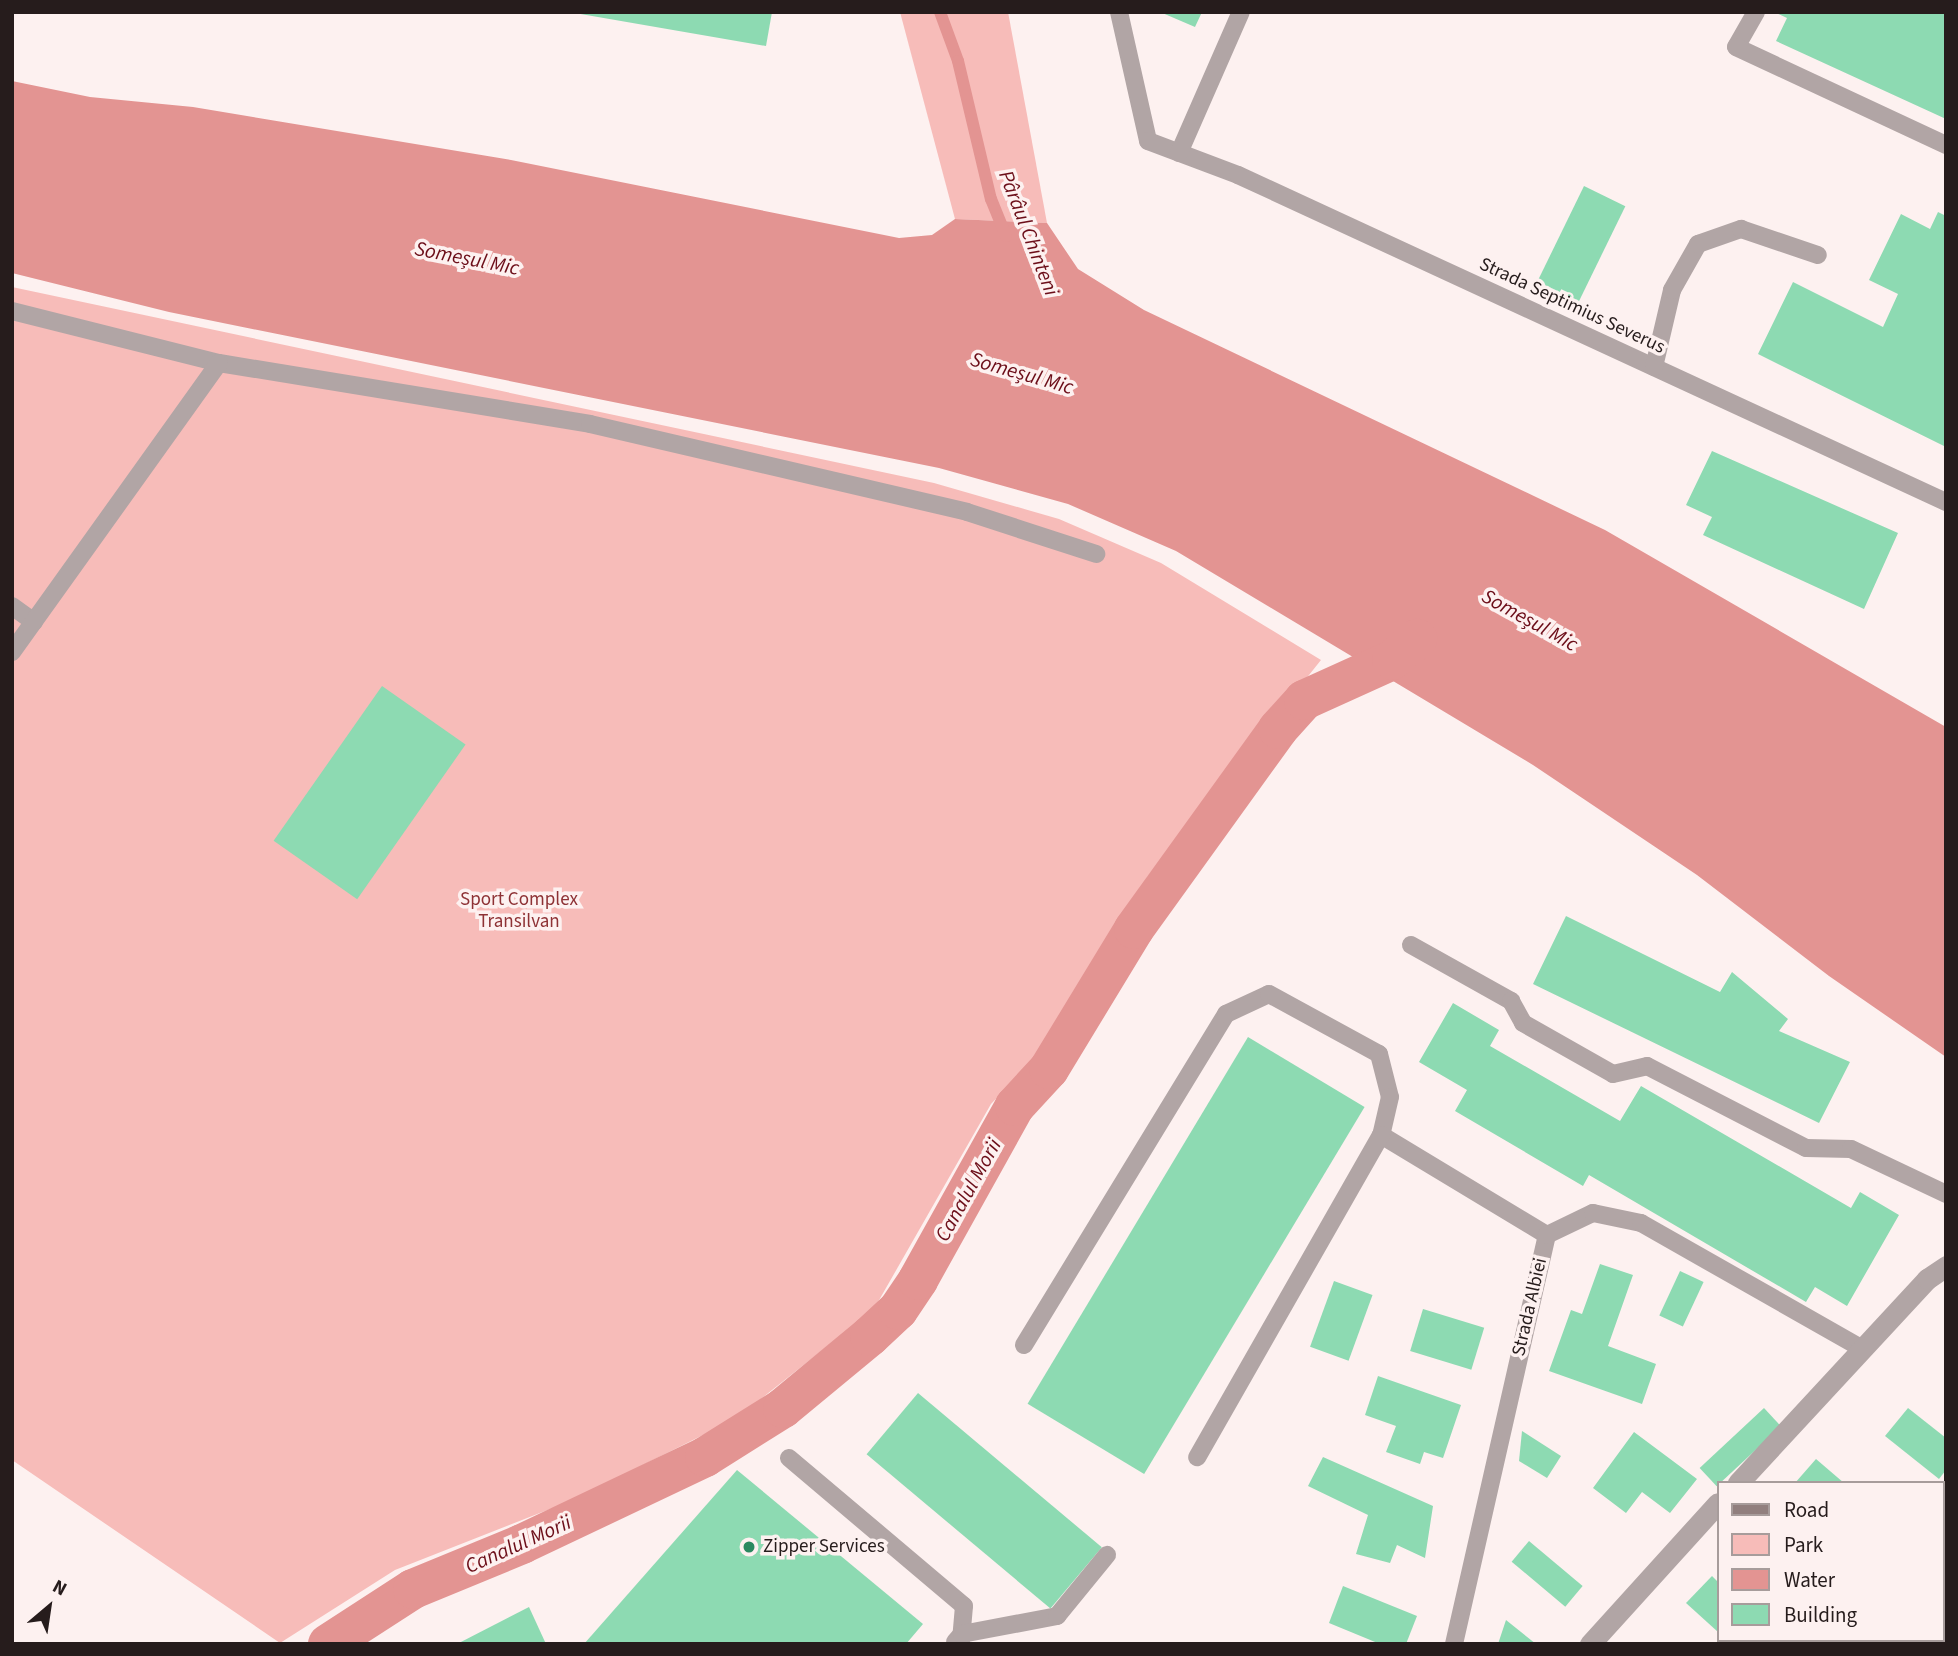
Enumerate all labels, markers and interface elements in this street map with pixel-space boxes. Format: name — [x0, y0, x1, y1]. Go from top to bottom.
water label: Pârâul Chinteni — [994, 167, 1064, 299]
water label: Someșul Mic — [413, 236, 521, 280]
street label: Strada Septimius Severus — [1476, 253, 1668, 359]
water label: Someșul Mic — [968, 346, 1076, 400]
water label: Someșul Mic — [1478, 583, 1582, 657]
park label: Sport Complex Transilvan — [460, 889, 578, 933]
water label: Canalul Morii — [929, 1134, 1007, 1246]
street label: Strada Albiei — [1508, 1256, 1552, 1358]
legend — [1716, 1481, 1944, 1642]
text: Road — [1784, 1495, 1829, 1525]
water label: Canalul Morii — [461, 1509, 575, 1579]
text: Park — [1784, 1530, 1823, 1560]
place label: Zipper Services — [763, 1536, 885, 1558]
marker: Zipper Services — [741, 1539, 757, 1555]
text: Water — [1784, 1565, 1835, 1595]
north arrow — [14, 1572, 84, 1642]
text: N — [47, 1573, 71, 1603]
text: Building — [1784, 1600, 1857, 1630]

